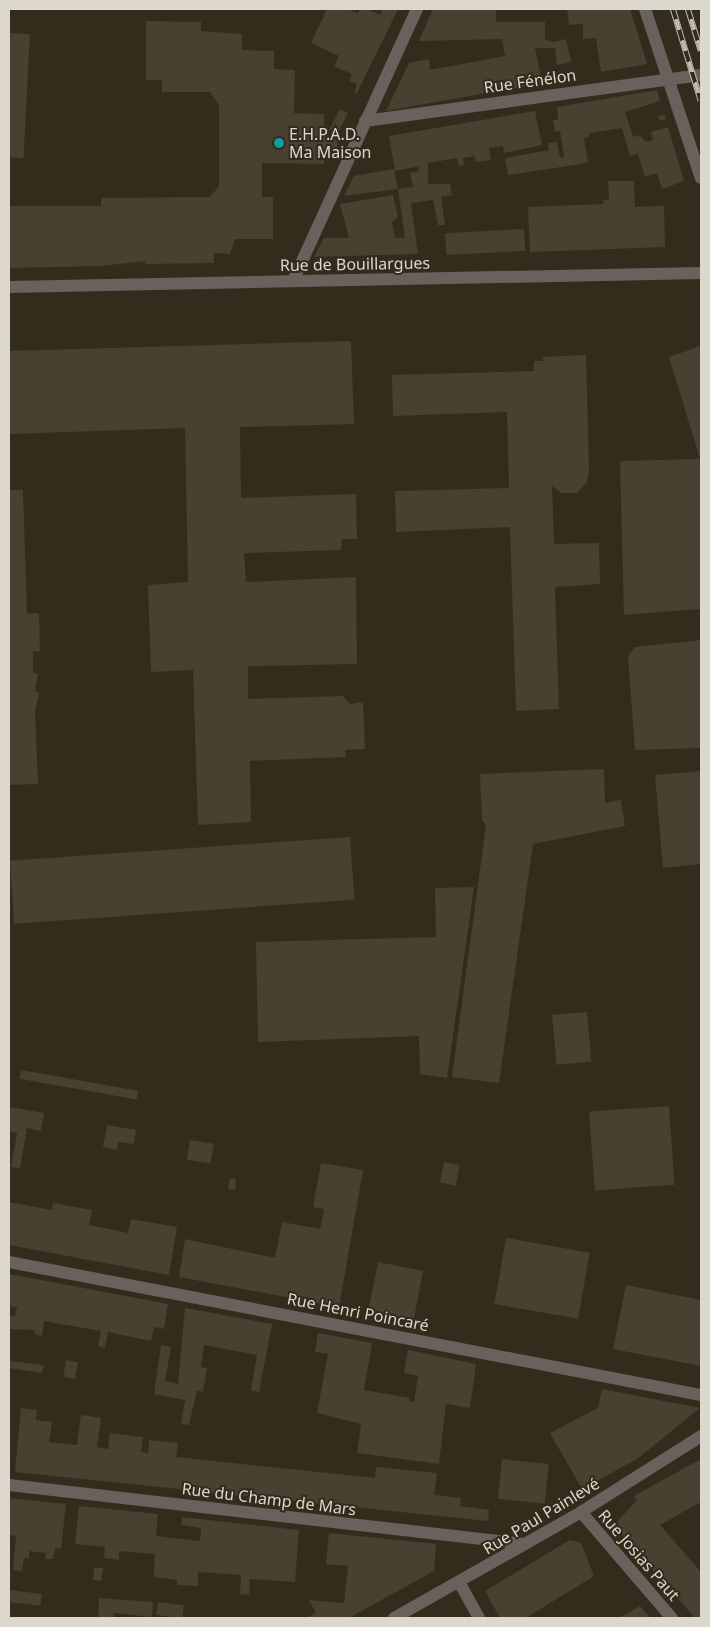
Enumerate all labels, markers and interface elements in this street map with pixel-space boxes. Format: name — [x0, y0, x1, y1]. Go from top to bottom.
street label: Rue Fénélon — [483, 65, 577, 97]
place label: E.H.P.A.D. Ma Maison — [289, 124, 371, 162]
marker: E.H.P.A.D. Ma Maison — [273, 137, 285, 149]
street label: Rue de Bouillargues — [280, 253, 430, 275]
street label: Rue Henri Poincaré — [285, 1289, 431, 1335]
street label: Rue Paul Painlevé — [479, 1474, 603, 1558]
street label: Rue du Champ de Mars — [181, 1479, 357, 1519]
street label: Rue Josias Paut — [594, 1506, 684, 1604]

